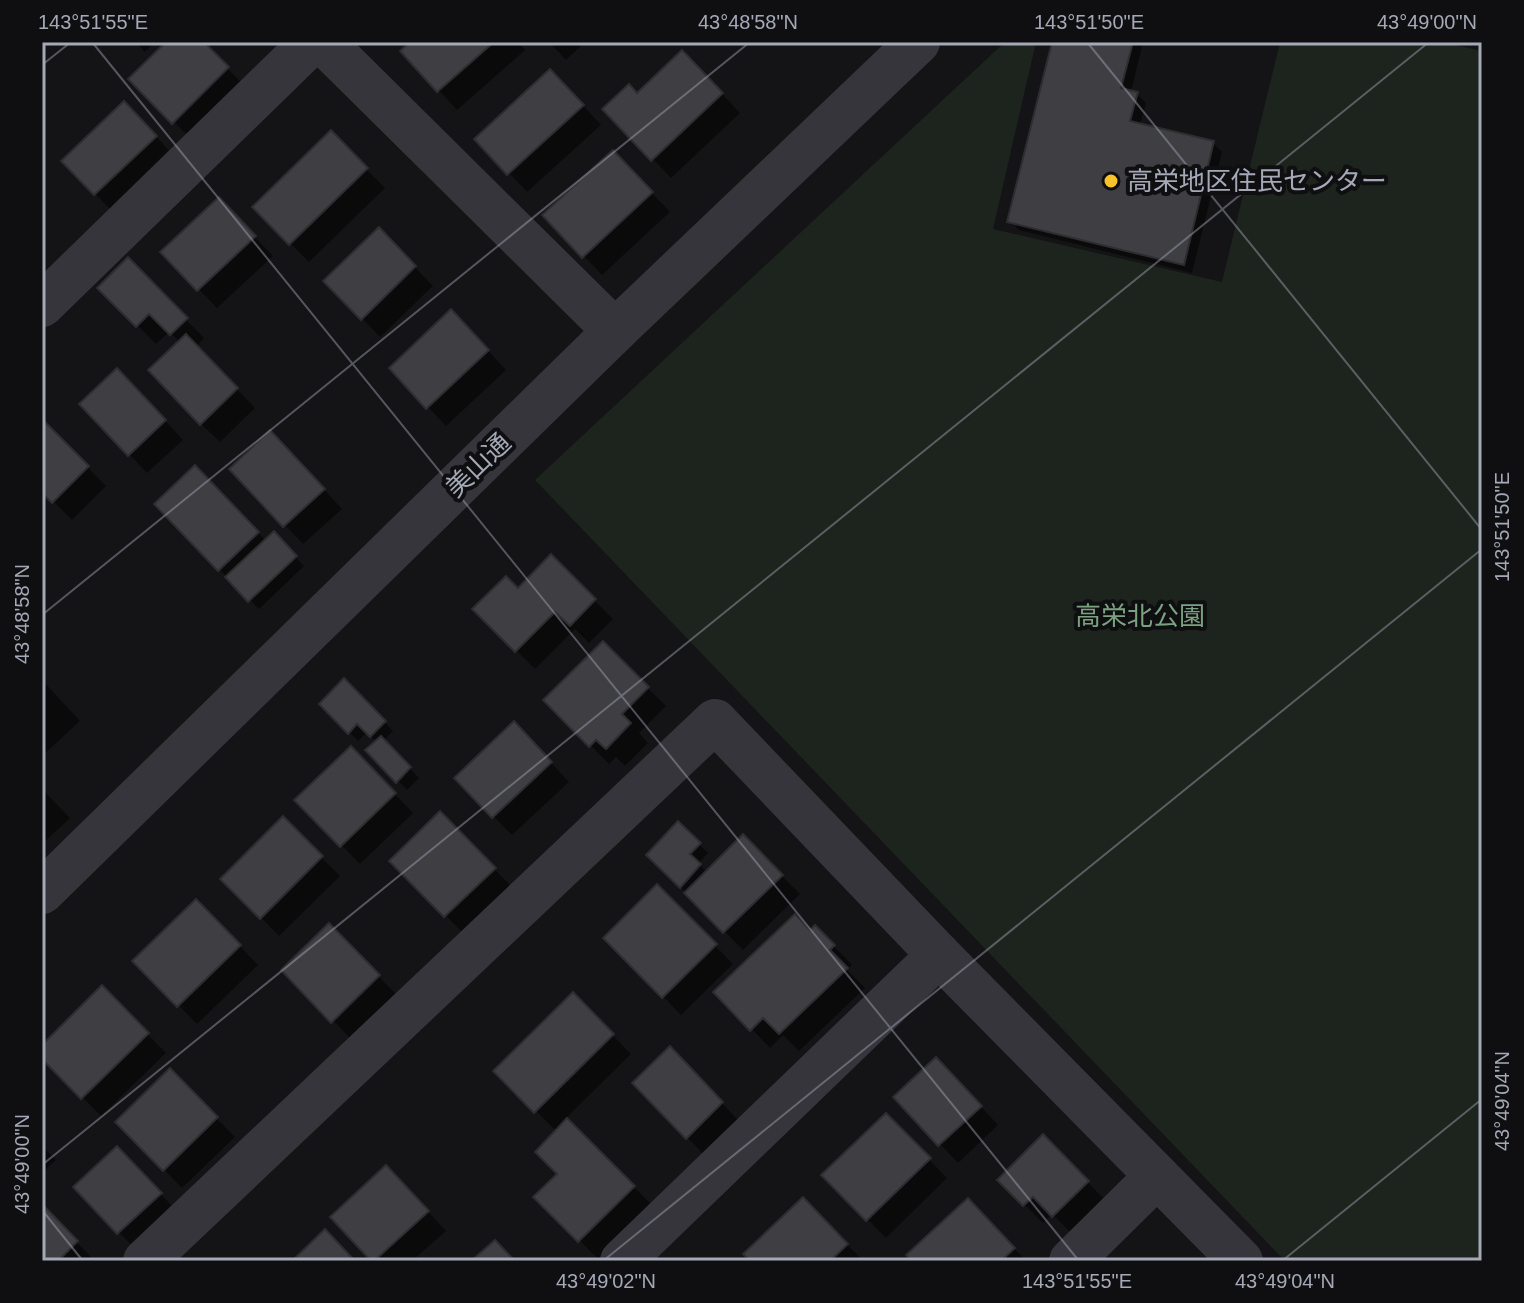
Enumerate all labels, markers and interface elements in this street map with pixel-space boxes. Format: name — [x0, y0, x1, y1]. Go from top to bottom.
text: 143°51'55"E — [38, 11, 148, 33]
text: 43°48'58"N — [698, 11, 798, 33]
text: 143°51'50"E — [1034, 11, 1144, 33]
text: 43°49'00"N — [1377, 11, 1477, 33]
place label: 高栄地区住民センター — [1127, 166, 1387, 196]
marker: 高栄地区住民センター — [1102, 172, 1120, 190]
street label: 美山通 — [440, 427, 516, 503]
text: 143°51'50"E — [1491, 472, 1513, 582]
text: 43°48'58"N — [11, 564, 33, 664]
park label: 高栄北公園 — [1075, 601, 1205, 631]
text: 43°49'04"N — [1491, 1051, 1513, 1151]
text: 43°49'00"N — [11, 1114, 33, 1214]
text: 43°49'02"N — [556, 1270, 656, 1292]
text: 143°51'55"E — [1022, 1270, 1132, 1292]
text: 43°49'04"N — [1235, 1270, 1335, 1292]

